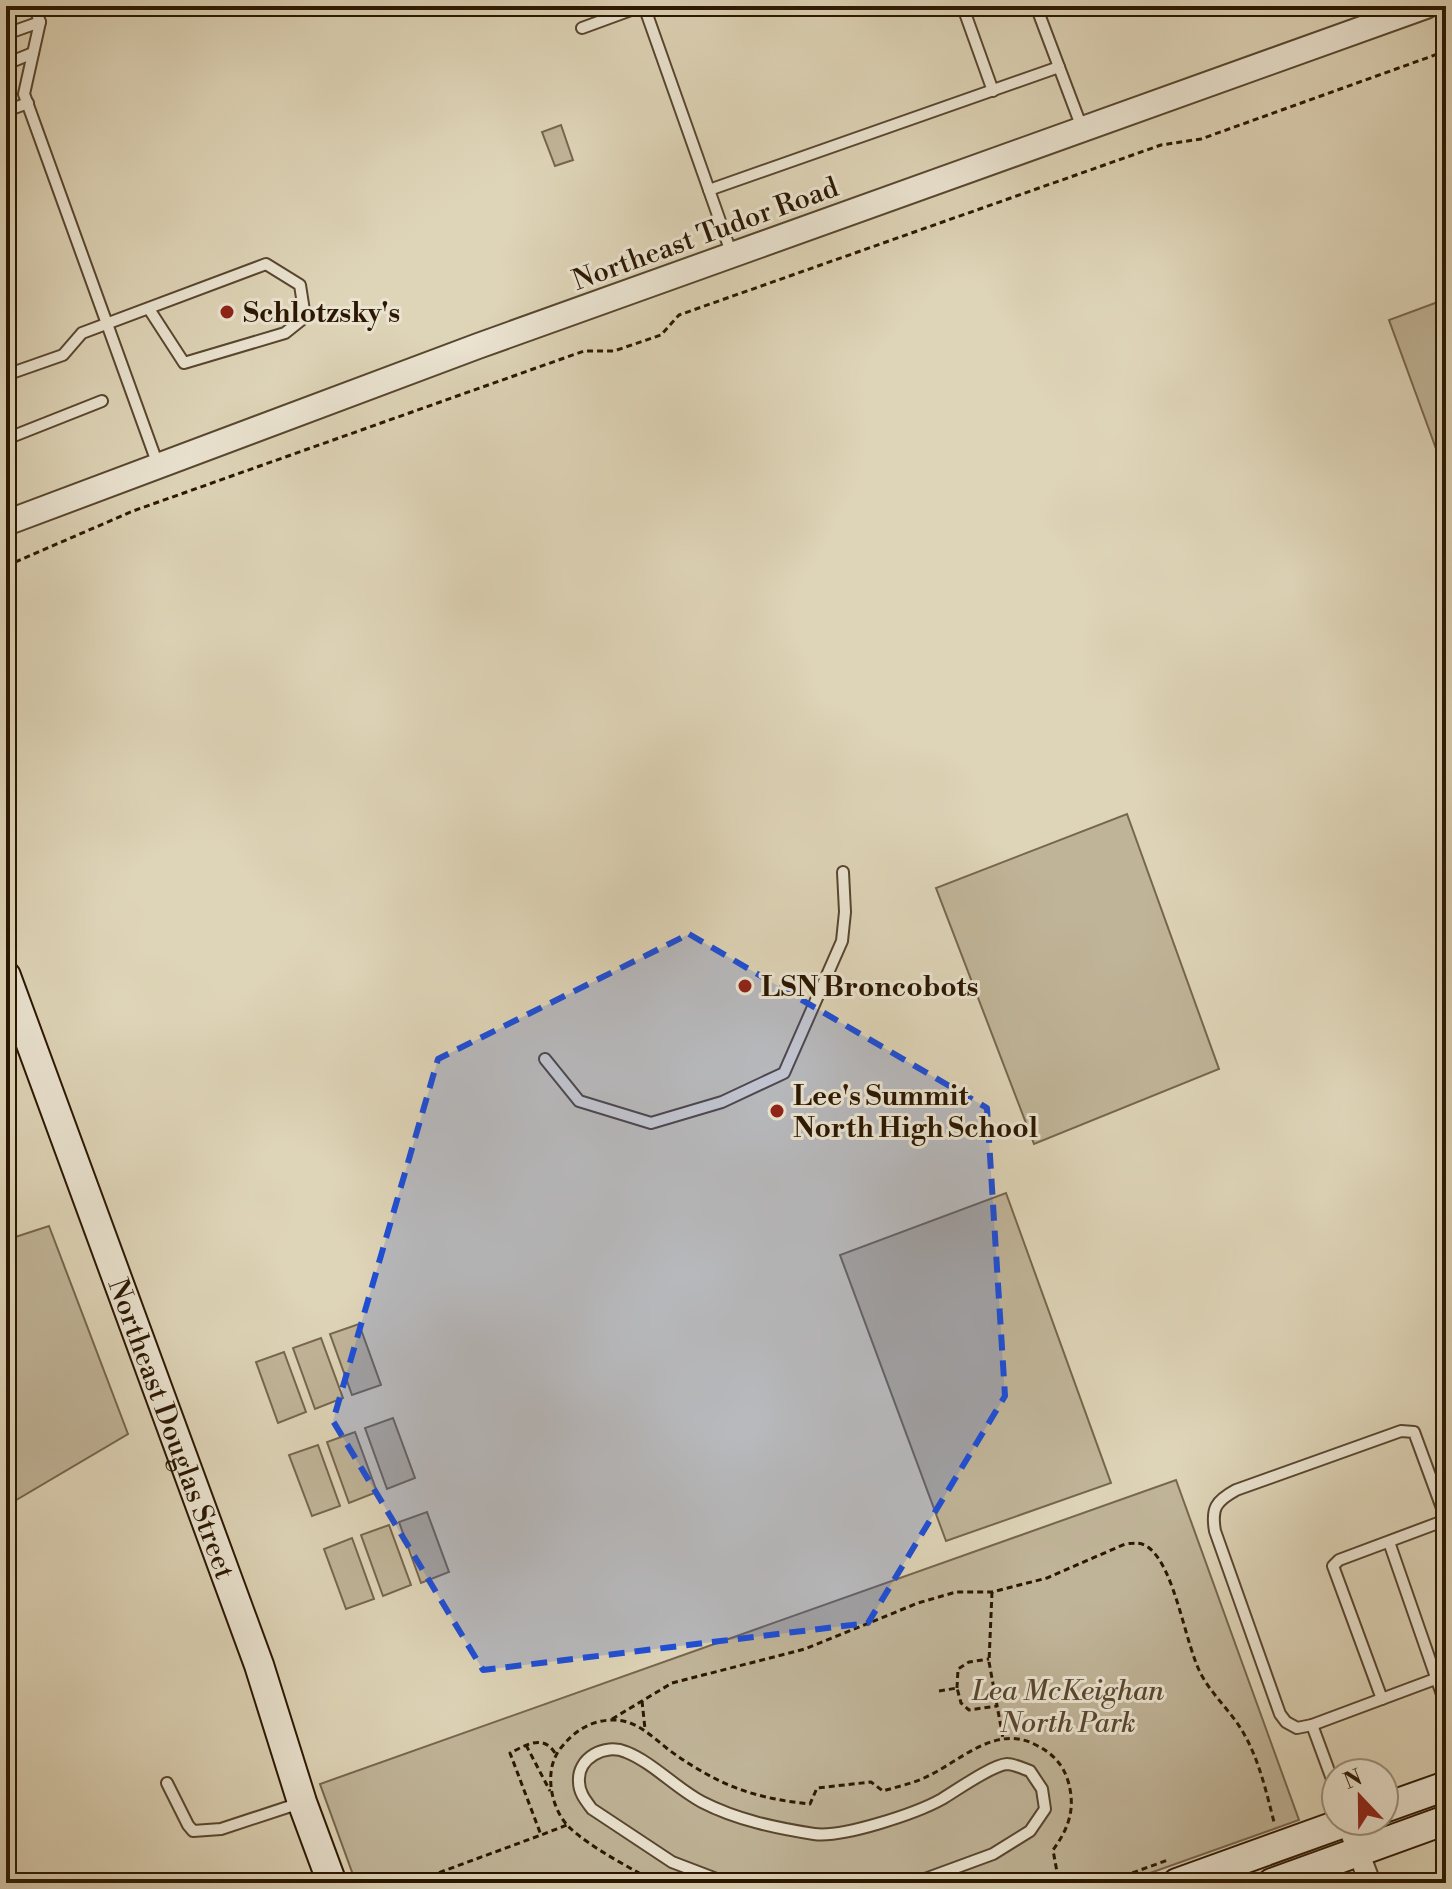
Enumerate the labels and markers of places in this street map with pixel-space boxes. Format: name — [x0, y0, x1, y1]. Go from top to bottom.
place label: Schlotzsky's — [243, 296, 400, 331]
marker: Schlotzsky's — [218, 303, 236, 321]
place label: LSN Broncobots — [761, 970, 979, 1005]
marker: LSN Broncobots — [736, 977, 754, 995]
place label: Lee's Summit North High School — [793, 1079, 1038, 1146]
marker: Lee's Summit North High School — [768, 1102, 786, 1120]

